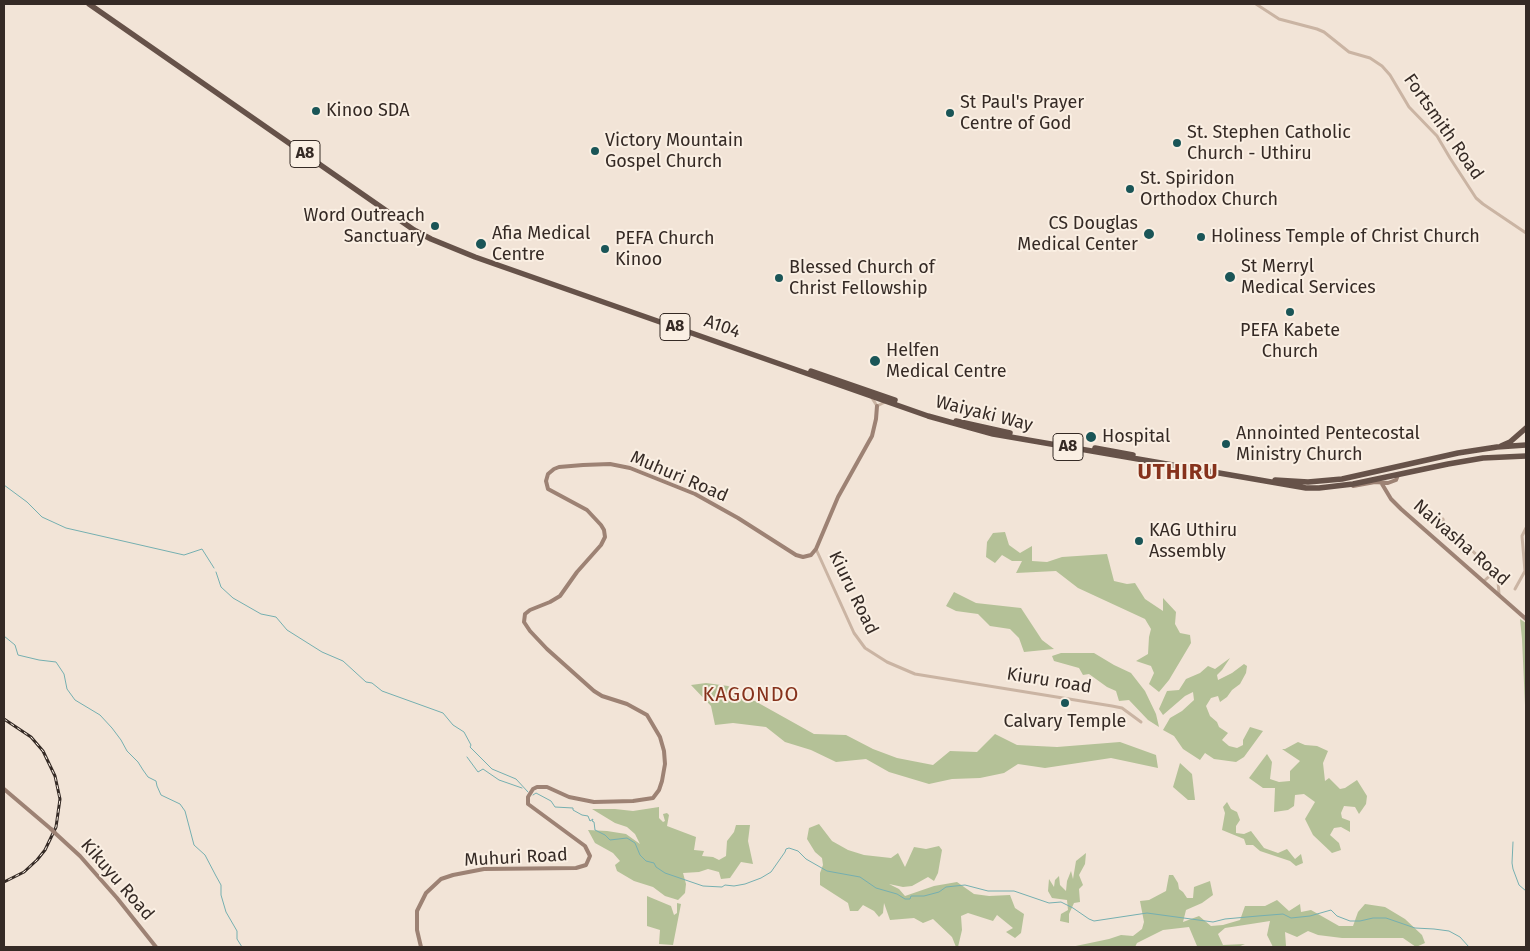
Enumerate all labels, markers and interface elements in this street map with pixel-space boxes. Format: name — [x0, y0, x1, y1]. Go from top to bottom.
street label: Fortsmith Road — [1398, 70, 1488, 184]
place label: St Paul's Prayer Centre of God — [960, 92, 1084, 134]
place label: Kinoo SDA — [326, 100, 410, 122]
marker: Kinoo SDA — [310, 105, 322, 117]
marker: St Paul's Prayer Centre of God — [944, 107, 956, 119]
place label: St. Stephen Catholic Church - Uthiru — [1187, 122, 1351, 164]
place label: Victory Mountain Gospel Church — [605, 130, 743, 172]
marker: St. Stephen Catholic Church - Uthiru — [1171, 137, 1183, 149]
road number: A8 — [290, 140, 320, 168]
marker: Victory Mountain Gospel Church — [589, 145, 601, 157]
place label: St. Spiridon Orthodox Church — [1140, 168, 1278, 210]
marker: St. Spiridon Orthodox Church — [1124, 183, 1136, 195]
place label: Word Outreach Sanctuary — [303, 205, 425, 248]
place label: CS Douglas Medical Center — [1017, 213, 1138, 255]
marker: Word Outreach Sanctuary — [429, 220, 441, 232]
place label: Afia Medical Centre — [492, 223, 590, 266]
place label: Holiness Temple of Christ Church — [1211, 226, 1480, 248]
marker: CS Douglas Medical Center — [1142, 227, 1156, 241]
place label: PEFA Church Kinoo — [615, 228, 715, 270]
marker: Holiness Temple of Christ Church — [1195, 231, 1207, 243]
marker: Afia Medical Centre — [474, 237, 488, 251]
marker: PEFA Church Kinoo — [599, 243, 611, 255]
place label: St Merryl Medical Services — [1241, 256, 1376, 298]
place label: Blessed Church of Christ Fellowship — [789, 257, 935, 300]
marker: St Merryl Medical Services — [1223, 270, 1237, 284]
marker: Blessed Church of Christ Fellowship — [773, 272, 785, 284]
marker: PEFA Kabete Church — [1284, 306, 1296, 318]
street label: A104 — [701, 311, 743, 343]
road number: A8 — [660, 314, 690, 341]
place label: PEFA Kabete Church — [1240, 320, 1340, 362]
place label: Helfen Medical Centre — [886, 340, 1007, 382]
marker: Helfen Medical Centre — [868, 354, 882, 368]
street label: Waiyaki Way — [933, 392, 1035, 436]
place label: Annointed Pentecostal Ministry Church — [1236, 423, 1420, 466]
place label: Hospital — [1102, 426, 1170, 448]
marker: Hospital — [1084, 430, 1098, 444]
road number: A8 — [1053, 434, 1083, 461]
marker: Annointed Pentecostal Ministry Church — [1220, 438, 1232, 450]
street label: Muhuri Road — [627, 447, 731, 507]
district label: UTHIRU — [1137, 460, 1219, 486]
street label: Naivasha Road — [1408, 495, 1514, 591]
place label: KAG Uthiru Assembly — [1149, 520, 1237, 562]
marker: KAG Uthiru Assembly — [1133, 535, 1145, 547]
street label: Kiuru Road — [824, 548, 882, 638]
street label: Kiuru road — [1005, 664, 1093, 698]
district label: KAGONDO — [702, 683, 800, 707]
marker: Calvary Temple — [1059, 697, 1071, 709]
place label: Calvary Temple — [1004, 711, 1126, 733]
street label: Kikuyu Road — [76, 835, 158, 925]
street label: Muhuri Road — [464, 844, 568, 872]

